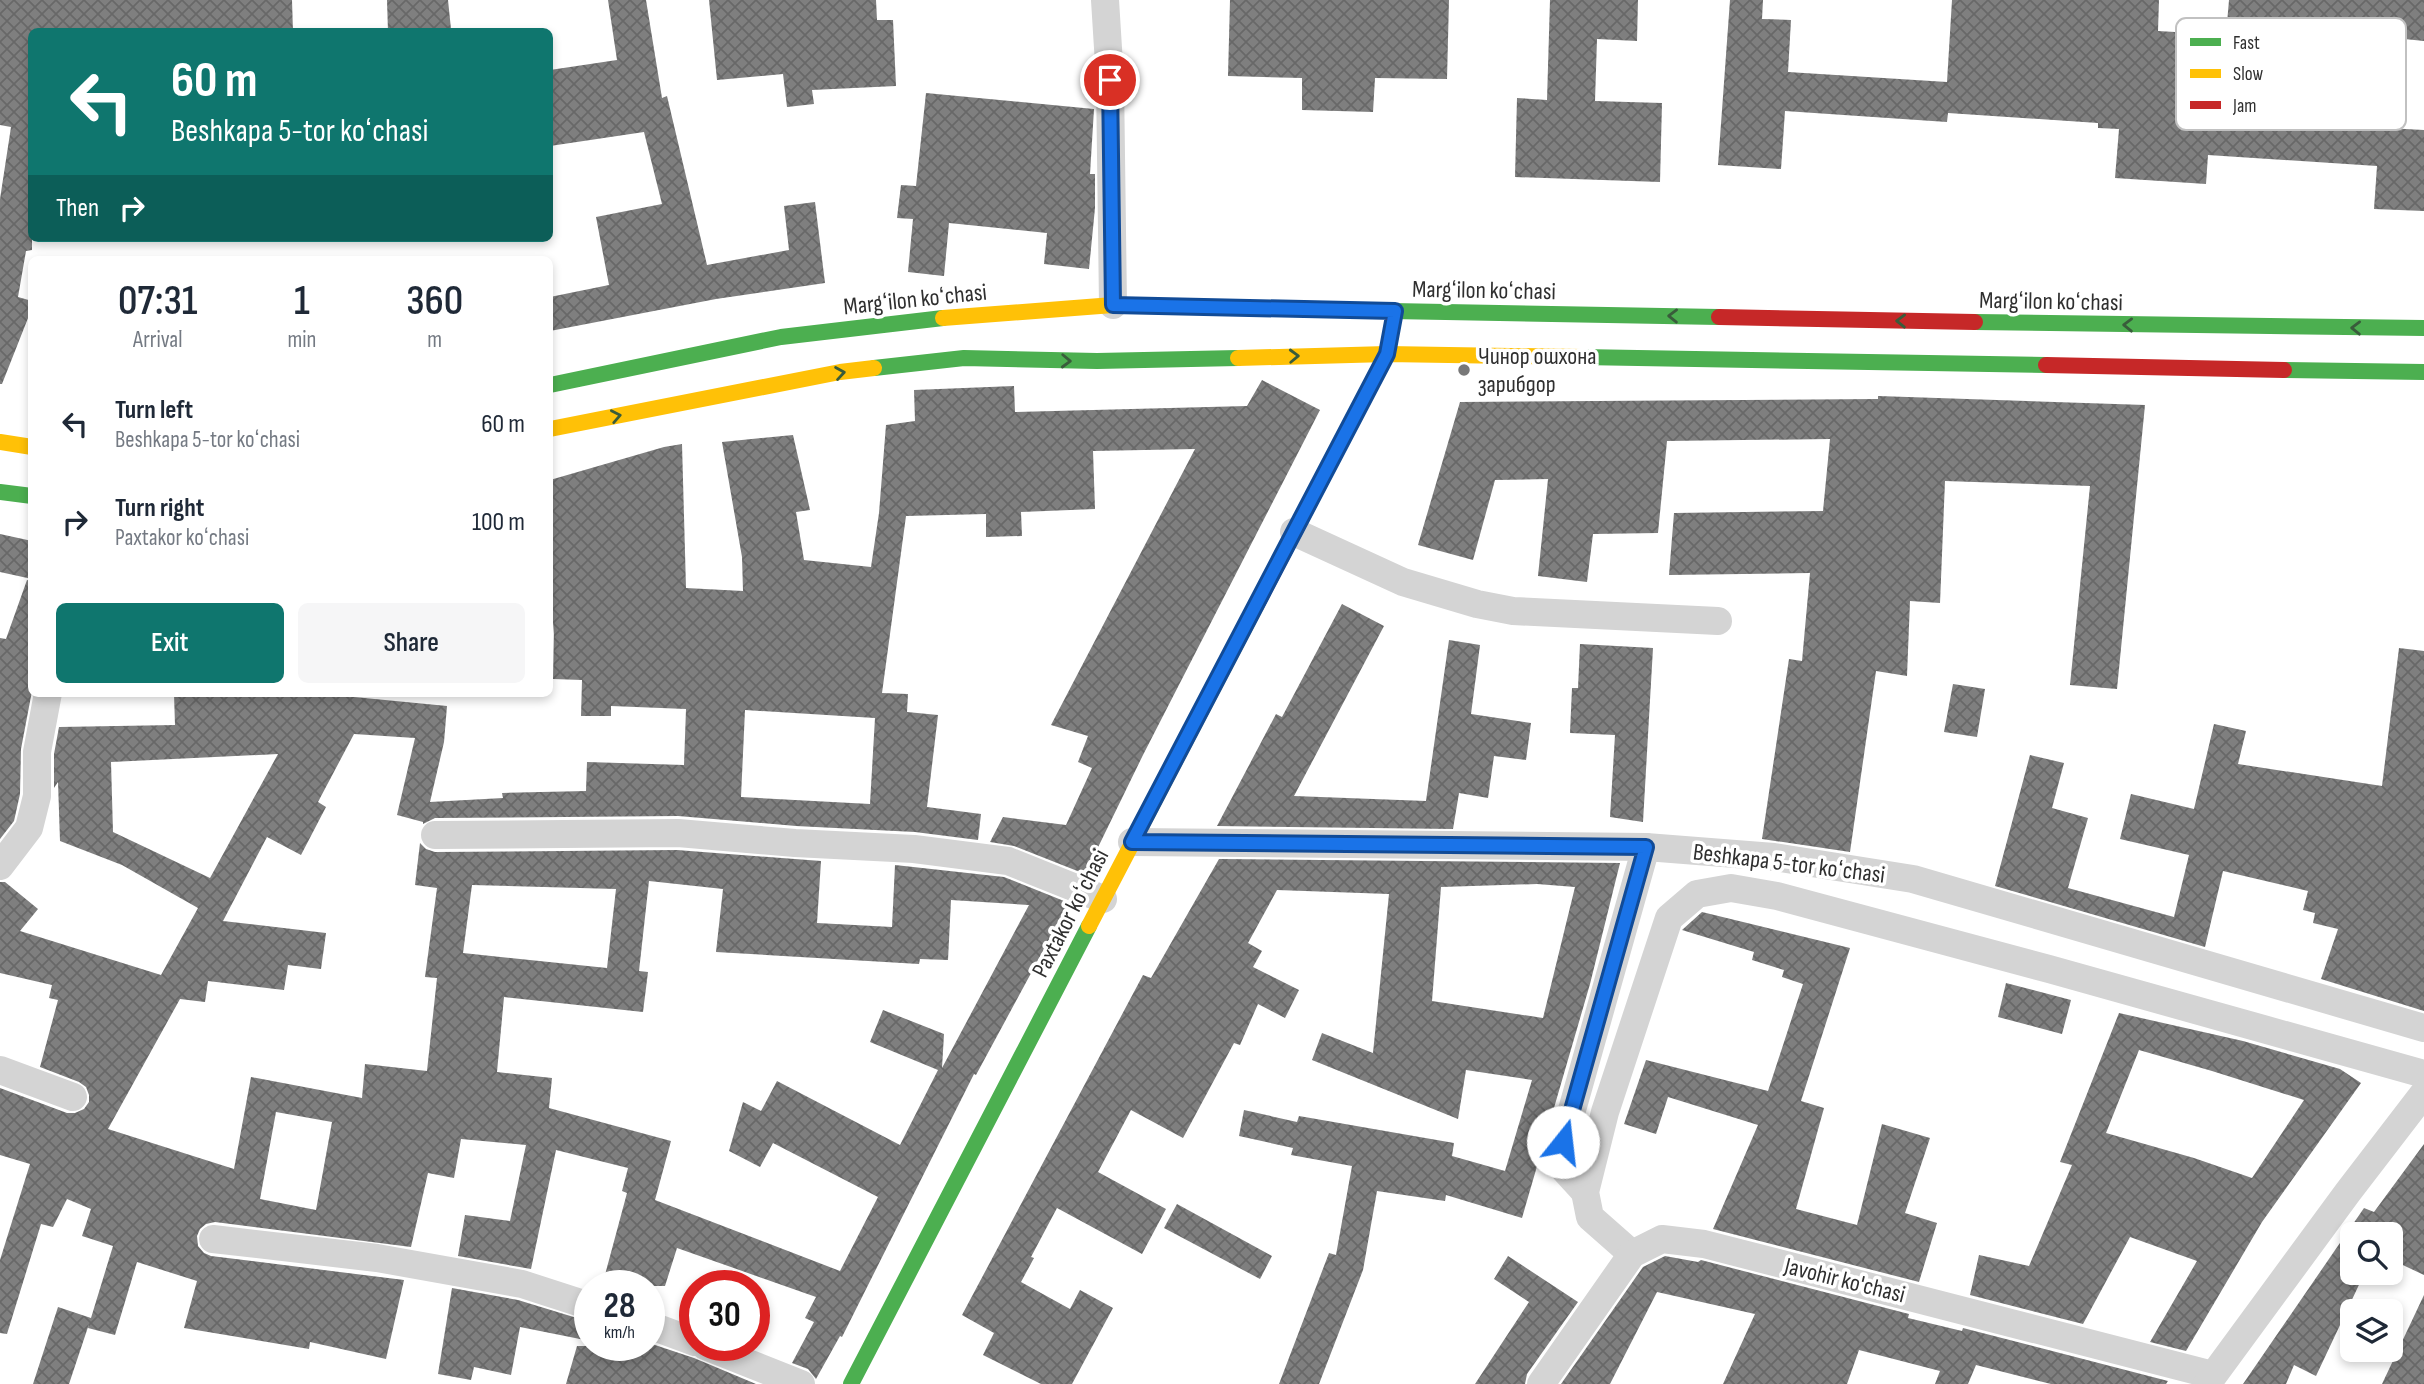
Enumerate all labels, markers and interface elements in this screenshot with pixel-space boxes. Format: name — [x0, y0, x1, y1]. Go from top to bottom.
legend — [2176, 18, 2406, 130]
text: Fast — [2233, 32, 2260, 55]
pin — [1080, 50, 1140, 110]
text: 60 m — [171, 52, 258, 111]
icon: left — [56, 56, 147, 147]
icon: arrive — [1091, 61, 1129, 99]
text: Slow — [2233, 63, 2263, 86]
text: Jam — [2232, 95, 2256, 118]
text: Beshkapa 5-tor koʻchasi — [171, 112, 428, 151]
icon: right — [113, 189, 151, 227]
text: Then — [56, 193, 99, 224]
street label: Margʻilon koʻchasi — [1412, 275, 1556, 306]
text: 07:31 — [118, 276, 198, 327]
text: 1 — [294, 276, 310, 327]
text: 360 — [406, 276, 463, 327]
street label: Margʻilon koʻchasi — [842, 278, 988, 321]
street label: Margʻilon koʻchasi — [1979, 286, 2123, 317]
one-way arrow — [1668, 308, 1678, 324]
one-way arrow — [1895, 313, 1906, 329]
one-way arrow — [2123, 317, 2133, 333]
one-way arrow — [2350, 320, 2361, 336]
text: Arrival — [133, 326, 182, 354]
text: min — [287, 326, 316, 354]
text: m — [427, 326, 442, 354]
place label: Чинор ошхона зарибдор — [1478, 342, 1596, 399]
one-way arrow — [1288, 349, 1299, 364]
one-way arrow — [1061, 353, 1072, 368]
marker: Чинор ошхона зарибдор — [1456, 362, 1472, 378]
one-way arrow — [834, 366, 846, 381]
text: Turn left — [115, 395, 193, 426]
icon: left — [56, 405, 94, 443]
text: 60 m — [481, 409, 525, 440]
one-way arrow — [610, 409, 622, 424]
text: Beshkapa 5-tor koʻchasi — [115, 426, 300, 454]
text: Turn right — [115, 493, 204, 524]
icon: right — [56, 503, 94, 541]
text: 100 m — [472, 507, 525, 538]
text: Paxtakor koʻchasi — [115, 524, 249, 552]
button: Exit — [56, 603, 284, 683]
button: Share — [298, 603, 525, 683]
street label: Beshkapa 5-tor koʻchasi — [1691, 837, 1887, 890]
street label: Paxtakor koʻchasi — [1026, 844, 1115, 982]
position arrow — [1526, 1105, 1600, 1179]
map controls — [2340, 1222, 2403, 1362]
button: search — [2340, 1222, 2403, 1285]
street label: Javohir ko'chasi — [1781, 1251, 1908, 1309]
speed limit sign: 30 — [679, 1270, 770, 1361]
text: 28 — [604, 1285, 635, 1328]
button: layers — [2340, 1299, 2403, 1362]
text: km/h — [604, 1322, 635, 1343]

